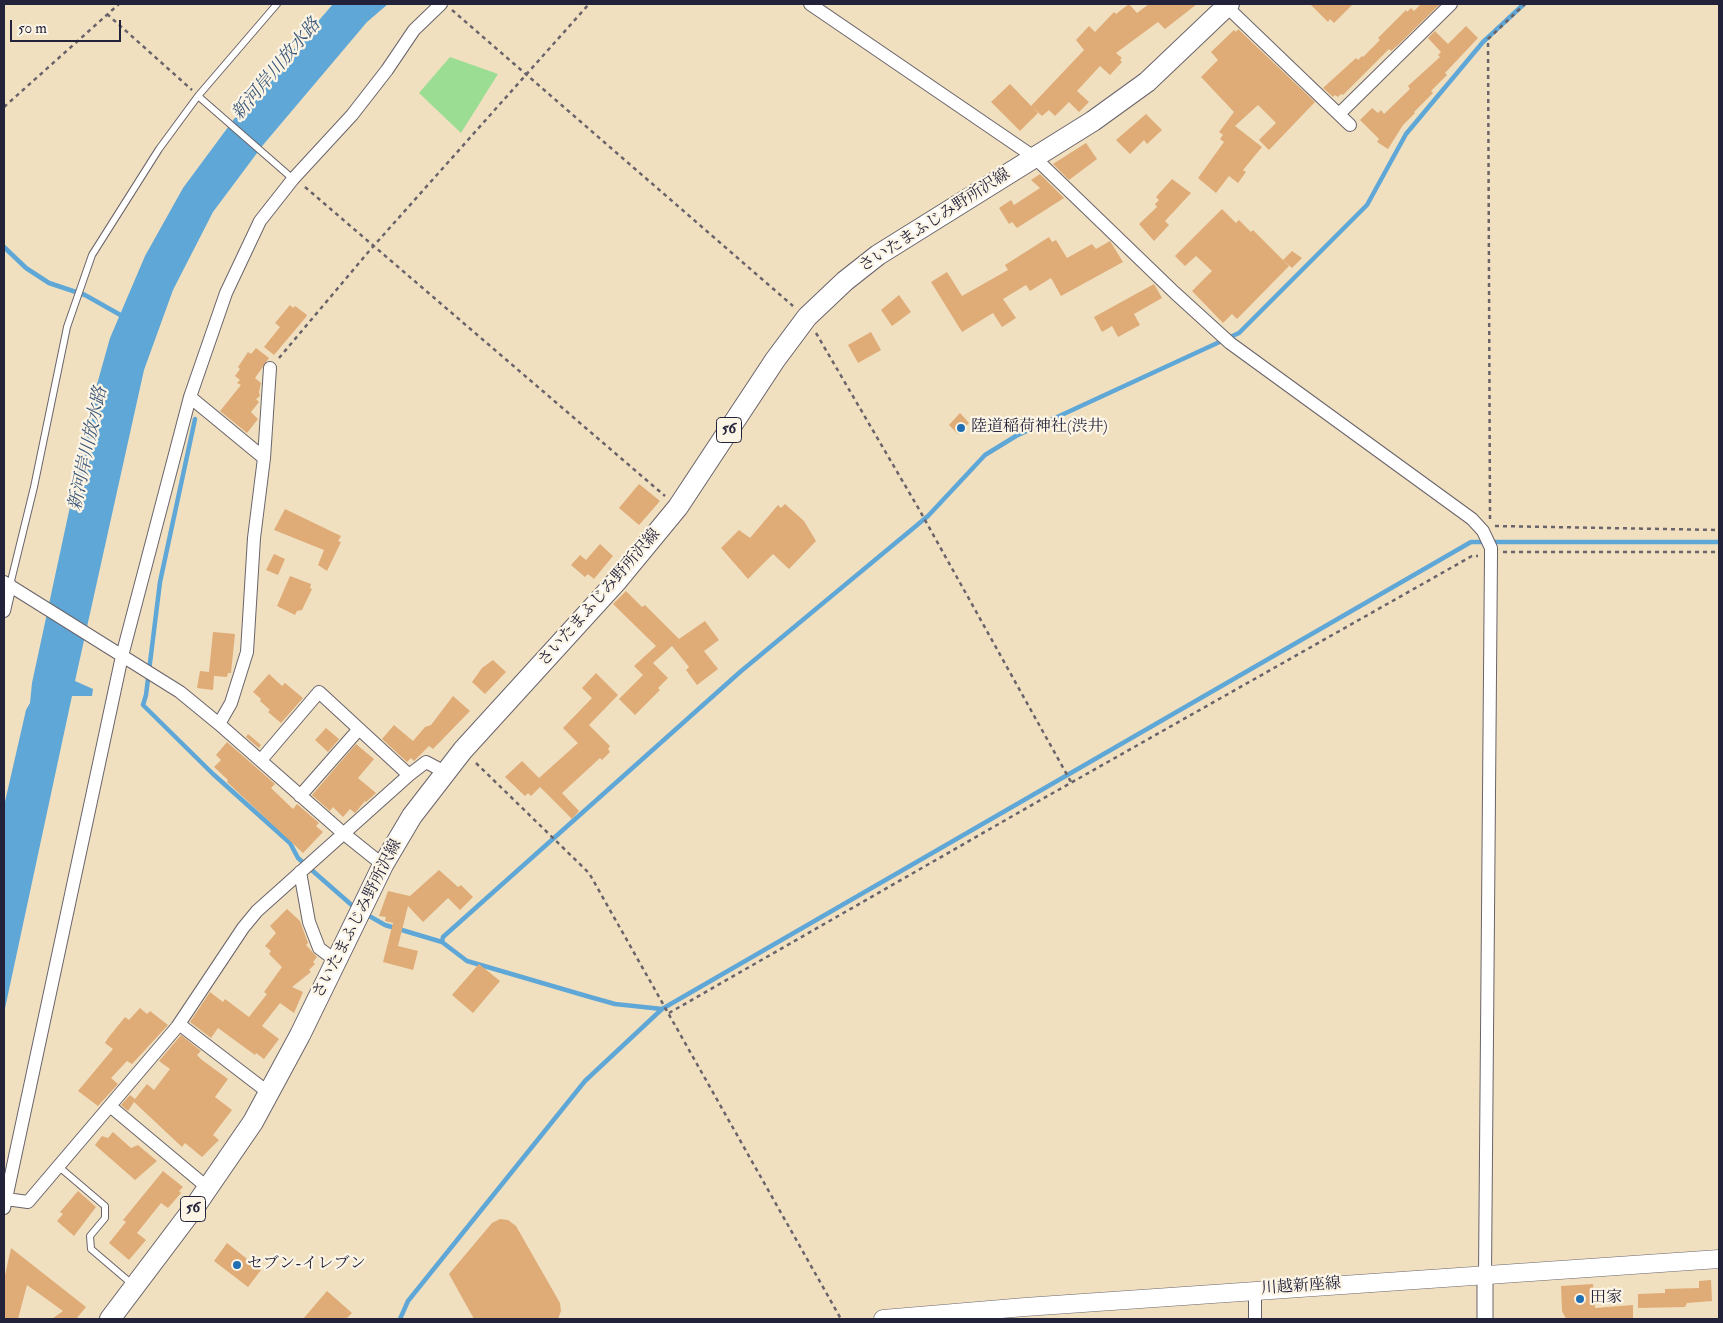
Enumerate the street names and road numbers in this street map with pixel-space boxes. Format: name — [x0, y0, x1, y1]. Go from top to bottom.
street label: さいたまふじみ野所沢線 — [856, 165, 1014, 277]
road number: 56 — [716, 418, 742, 442]
street label: さいたまふじみ野所沢線 — [535, 525, 665, 671]
street label: さいたまふじみ野所沢線 — [309, 836, 407, 1002]
road number: 56 — [180, 1196, 206, 1222]
street label: 川越新座線 — [1260, 1275, 1342, 1299]

